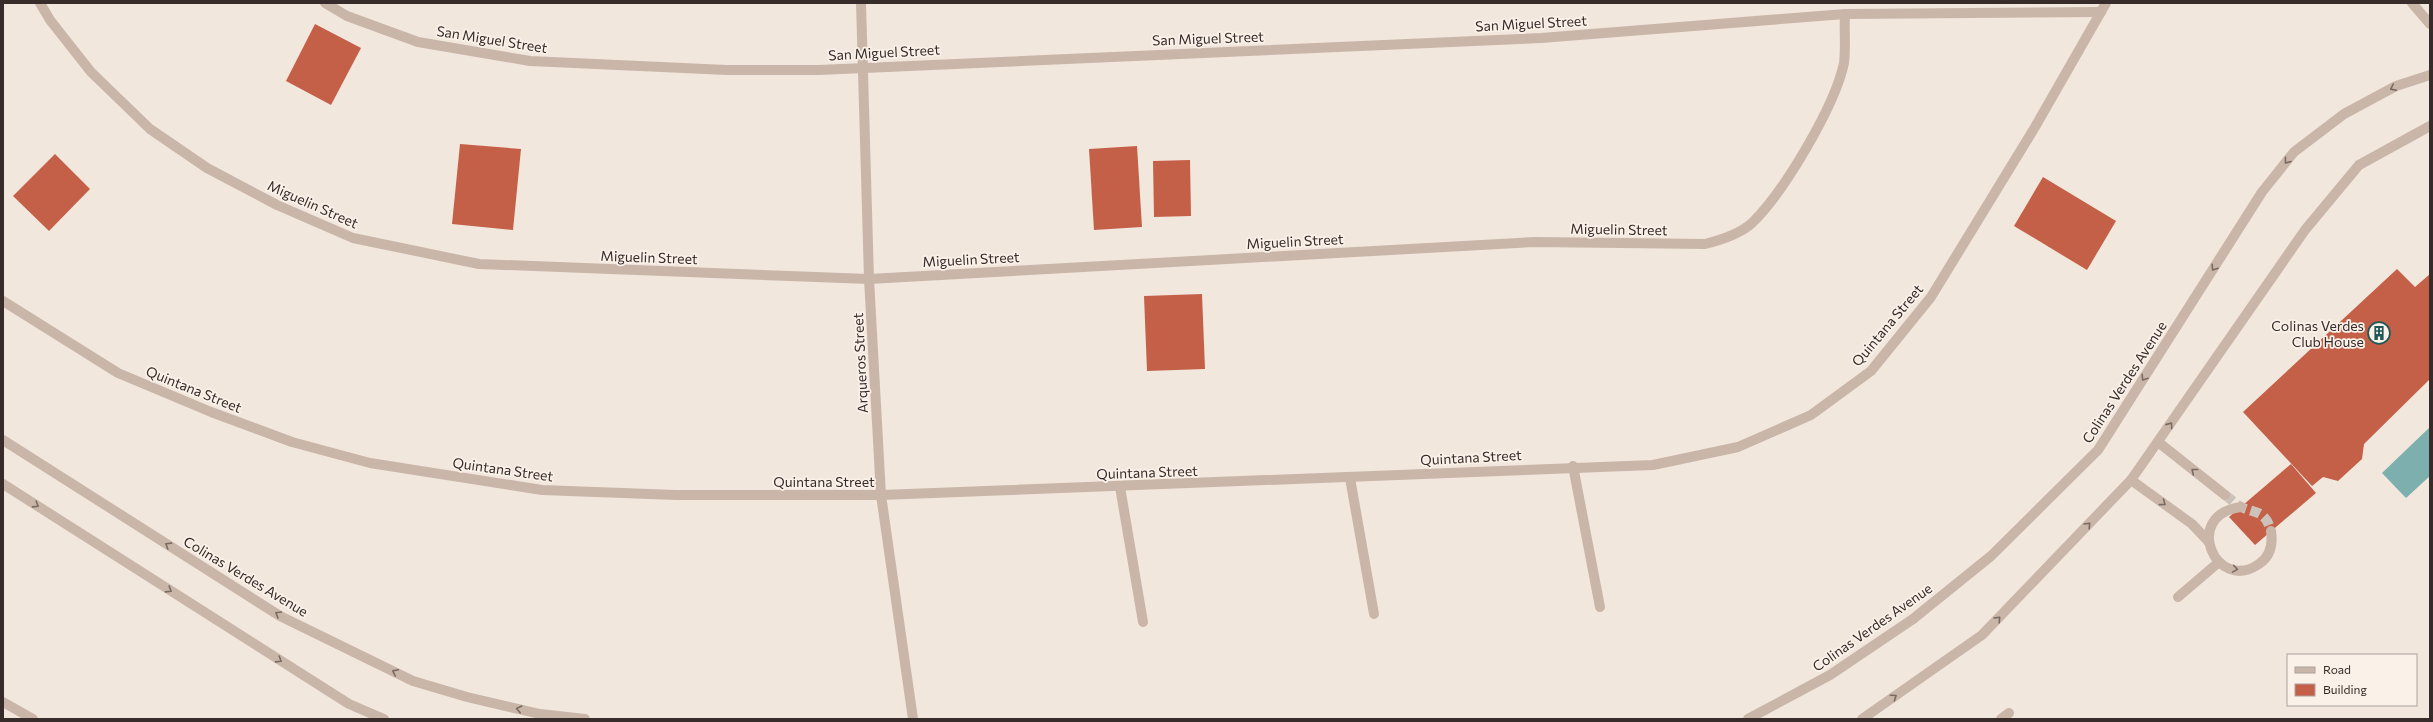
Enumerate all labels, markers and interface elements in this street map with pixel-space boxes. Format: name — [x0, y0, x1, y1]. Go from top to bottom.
street label: San Miguel Street — [1475, 12, 1588, 34]
street label: San Miguel Street — [435, 22, 549, 56]
street label: San Miguel Street — [1152, 28, 1264, 48]
street label: San Miguel Street — [828, 41, 941, 63]
one-way arrow — [2390, 83, 2397, 91]
one-way arrow — [2285, 157, 2292, 164]
street label: Miguelin Street — [265, 176, 361, 232]
street label: Miguelin Street — [1570, 220, 1668, 238]
street label: Miguelin Street — [1246, 230, 1344, 252]
street label: Miguelin Street — [600, 247, 698, 267]
street label: Miguelin Street — [922, 248, 1020, 270]
one-way arrow — [2212, 264, 2219, 271]
street label: Quintana Street — [1848, 280, 1926, 369]
street label: Arqueros Street — [849, 312, 871, 414]
place label: Colinas Verdes Club House — [2271, 317, 2364, 350]
street label: Colinas Verdes Avenue — [2078, 318, 2170, 446]
building icon: Colinas Verdes Club House — [2366, 320, 2392, 346]
street label: Quintana Street — [144, 362, 244, 416]
one-way arrow — [2141, 374, 2149, 381]
one-way arrow — [2165, 422, 2173, 429]
street label: Quintana Street — [1420, 446, 1522, 468]
street label: Quintana Street — [452, 454, 555, 485]
street label: Quintana Street — [1096, 462, 1198, 482]
one-way arrow — [2192, 468, 2199, 475]
street label: Quintana Street — [773, 473, 875, 490]
one-way arrow — [2158, 498, 2165, 505]
one-way arrow — [32, 501, 39, 508]
one-way arrow — [2083, 522, 2091, 530]
street label: Colinas Verdes Avenue — [181, 532, 311, 620]
one-way arrow — [166, 543, 173, 550]
one-way arrow — [2232, 564, 2238, 573]
street label: Colinas Verdes Avenue — [1809, 579, 1935, 675]
one-way arrow — [165, 585, 172, 593]
one-way arrow — [275, 612, 282, 619]
one-way arrow — [1993, 616, 2001, 624]
legend — [2287, 654, 2417, 706]
one-way arrow — [275, 655, 282, 663]
text: Road — [2323, 662, 2351, 676]
one-way arrow — [392, 669, 399, 677]
text: Building — [2323, 682, 2367, 696]
one-way arrow — [1890, 694, 1897, 702]
one-way arrow — [516, 706, 522, 714]

